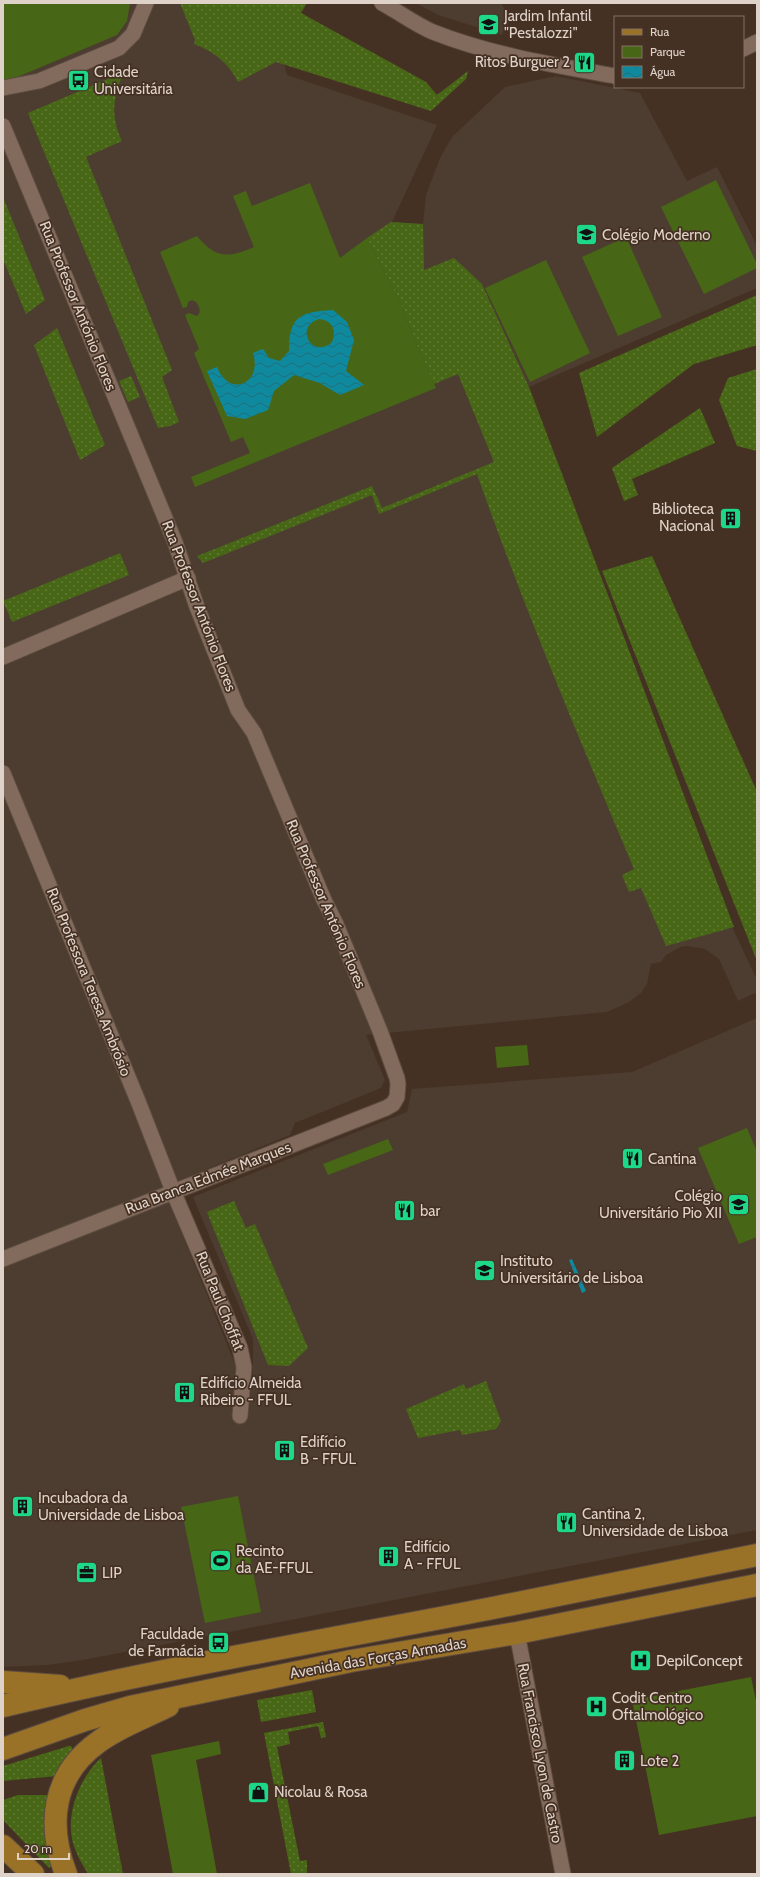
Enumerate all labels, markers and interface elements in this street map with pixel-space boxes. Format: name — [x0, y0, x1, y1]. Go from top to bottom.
place label: Jardim Infantil "Pestalozzi" — [503, 7, 592, 42]
school or university icon: Jardim Infantil "Pestalozzi" — [475, 12, 501, 38]
legend — [614, 16, 744, 88]
text: Rua — [650, 24, 669, 39]
text: Parque — [650, 44, 685, 59]
restaurant icon: Ritos Burguer 2 — [572, 49, 598, 75]
place label: Ritos Burguer 2 — [475, 53, 570, 71]
place label: Cidade Universitária — [94, 63, 173, 98]
text: Água — [650, 64, 676, 79]
bus stop icon: Cidade Universitária — [65, 68, 91, 94]
street label: Rua Professor António Flores — [36, 218, 120, 394]
school or university icon: Colégio Moderno — [574, 222, 600, 248]
place label: Colégio Moderno — [602, 226, 711, 244]
place label: Biblioteca Nacional — [652, 500, 715, 535]
building icon: Biblioteca Nacional — [717, 505, 743, 531]
street label: Rua Professor António Flores — [158, 518, 240, 694]
street label: Rua Professor António Flores — [282, 817, 370, 991]
street label: Rua Professora Teresa Ambrósio — [43, 885, 135, 1079]
street label: Rua Branca Edmée Marques — [123, 1138, 293, 1218]
restaurant icon: Cantina — [619, 1146, 645, 1172]
place label: Cantina — [648, 1150, 697, 1168]
place label: Colégio Universitário Pio XII — [599, 1187, 722, 1222]
school or university icon: Colégio Universitário Pio XII — [725, 1192, 751, 1218]
restaurant icon: bar — [391, 1198, 417, 1224]
place label: bar — [420, 1202, 441, 1220]
street label: Rua Paul Choffat — [192, 1249, 248, 1353]
place label: Instituto Universitário de Lisboa — [500, 1252, 644, 1287]
school or university icon: Instituto Universitário de Lisboa — [472, 1257, 498, 1283]
place label: Edifício Almeida Ribeiro - FFUL — [200, 1374, 302, 1409]
building icon: Edifício Almeida Ribeiro - FFUL — [172, 1379, 198, 1405]
place label: Edifício B - FFUL — [300, 1433, 357, 1468]
building icon: Edifício B - FFUL — [272, 1438, 298, 1464]
place label: Incubadora da Universidade de Lisboa — [38, 1489, 185, 1524]
building icon: Incubadora da Universidade de Lisboa — [10, 1494, 36, 1520]
place label: Cantina 2, Universidade de Lisboa — [582, 1505, 729, 1540]
restaurant icon: Cantina 2, Universidade de Lisboa — [553, 1510, 579, 1536]
place label: Edifício A - FFUL — [404, 1538, 461, 1573]
place label: Recinto da AE-FFUL — [236, 1542, 313, 1577]
building icon: Edifício A - FFUL — [375, 1543, 401, 1569]
sports icon: Recinto da AE-FFUL — [208, 1547, 234, 1573]
office icon: LIP — [73, 1560, 99, 1586]
place label: LIP — [102, 1564, 122, 1582]
place label: Faculdade de Farmácia — [128, 1625, 205, 1660]
bus stop icon: Faculdade de Farmácia — [206, 1630, 232, 1656]
street label: Avenida das Forças Armadas — [288, 1634, 468, 1682]
hospital icon: DepilConcept — [628, 1648, 654, 1674]
place label: DepilConcept — [656, 1652, 743, 1670]
street label: Rua Francisco Lyon de Castro — [514, 1661, 566, 1845]
place label: Codit Centro Oftalmológico — [612, 1689, 703, 1724]
hospital icon: Codit Centro Oftalmológico — [583, 1694, 609, 1720]
building icon: Lote 2 — [611, 1748, 637, 1774]
place label: Lote 2 — [640, 1752, 680, 1770]
shop icon: Nicolau & Rosa — [246, 1779, 272, 1805]
place label: Nicolau & Rosa — [274, 1783, 368, 1801]
scale bar — [18, 1835, 69, 1861]
text: 20 m — [24, 1841, 52, 1856]

